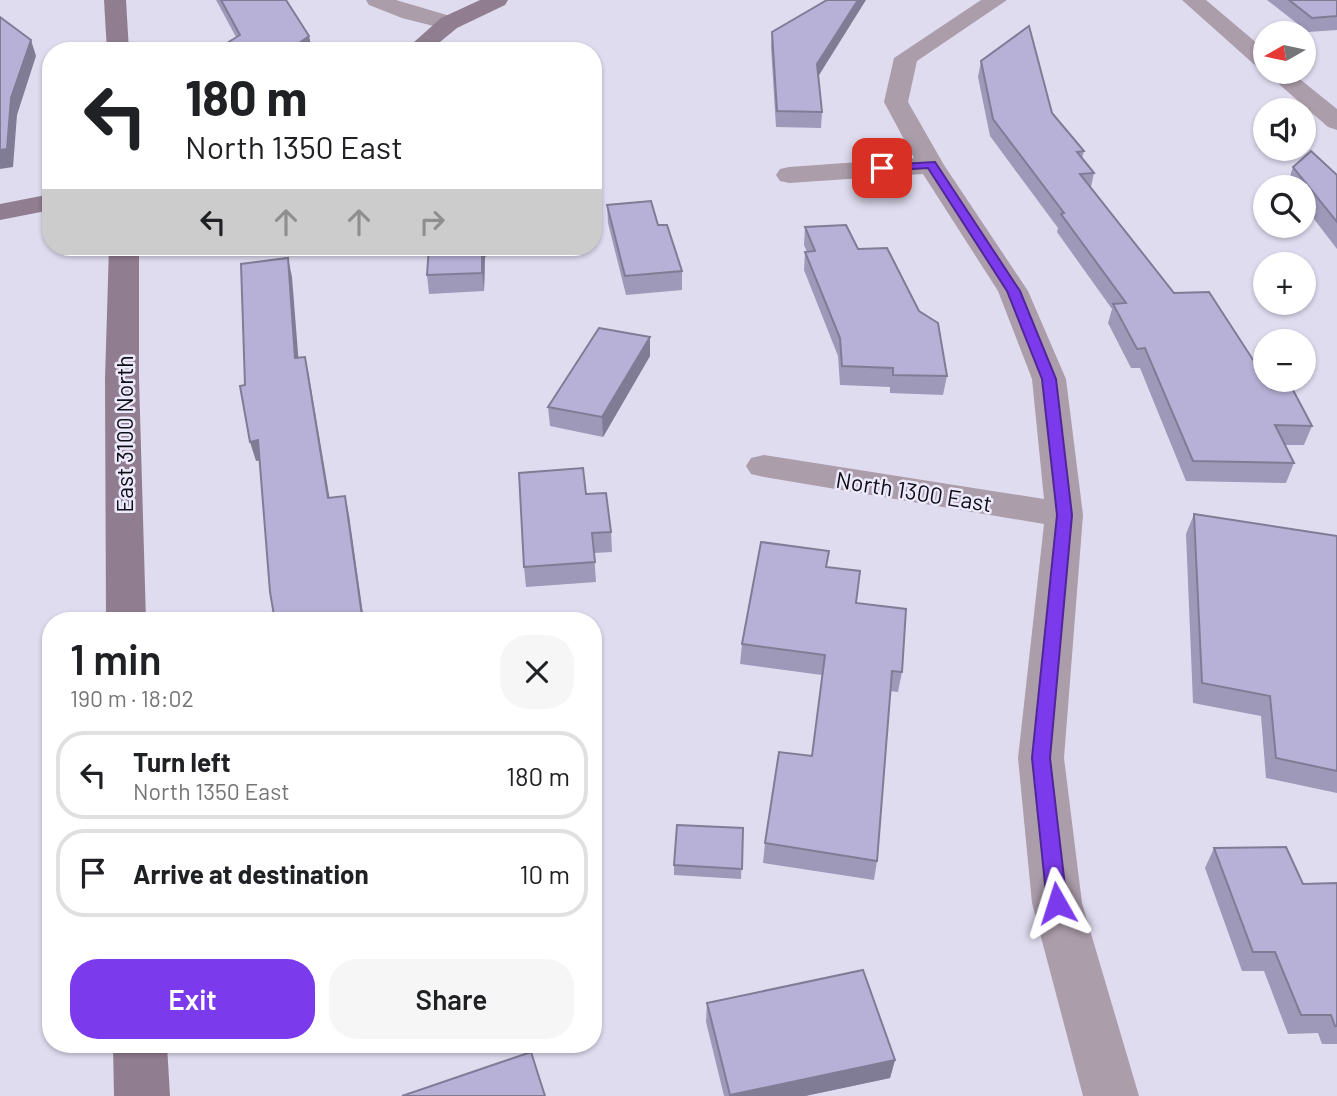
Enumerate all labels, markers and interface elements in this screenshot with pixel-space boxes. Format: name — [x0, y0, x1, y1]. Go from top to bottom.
north arrow — [1253, 21, 1316, 84]
map controls — [1253, 21, 1316, 392]
text: 180 m — [185, 67, 308, 126]
icon: left — [70, 70, 161, 161]
button: sound — [1253, 98, 1316, 161]
text: North 1350 East — [185, 127, 403, 165]
pin — [852, 138, 912, 198]
icon: arrive — [863, 149, 901, 187]
button: search — [1253, 175, 1316, 238]
icon: left — [194, 203, 232, 241]
icon: ahead — [267, 203, 305, 241]
icon: ahead — [340, 203, 378, 241]
icon: right — [413, 203, 451, 241]
button: + — [1253, 252, 1316, 315]
button: − — [1253, 329, 1316, 392]
street label: East 3100 North — [110, 355, 138, 513]
street label: North 1300 East — [834, 465, 994, 517]
text: 1 min — [70, 633, 162, 683]
button: close — [500, 635, 574, 709]
text: 190 m · 18:02 — [70, 684, 194, 712]
text: Turn left — [133, 746, 231, 777]
icon: left — [74, 756, 112, 794]
text: 180 m — [506, 760, 570, 791]
text: North 1350 East — [133, 777, 290, 805]
icon: arrive — [74, 854, 112, 892]
text: Arrive at destination — [133, 858, 369, 889]
text: 10 m — [520, 858, 570, 889]
position arrow — [1020, 866, 1094, 940]
button: Exit — [70, 959, 315, 1039]
button: Share — [329, 959, 574, 1039]

